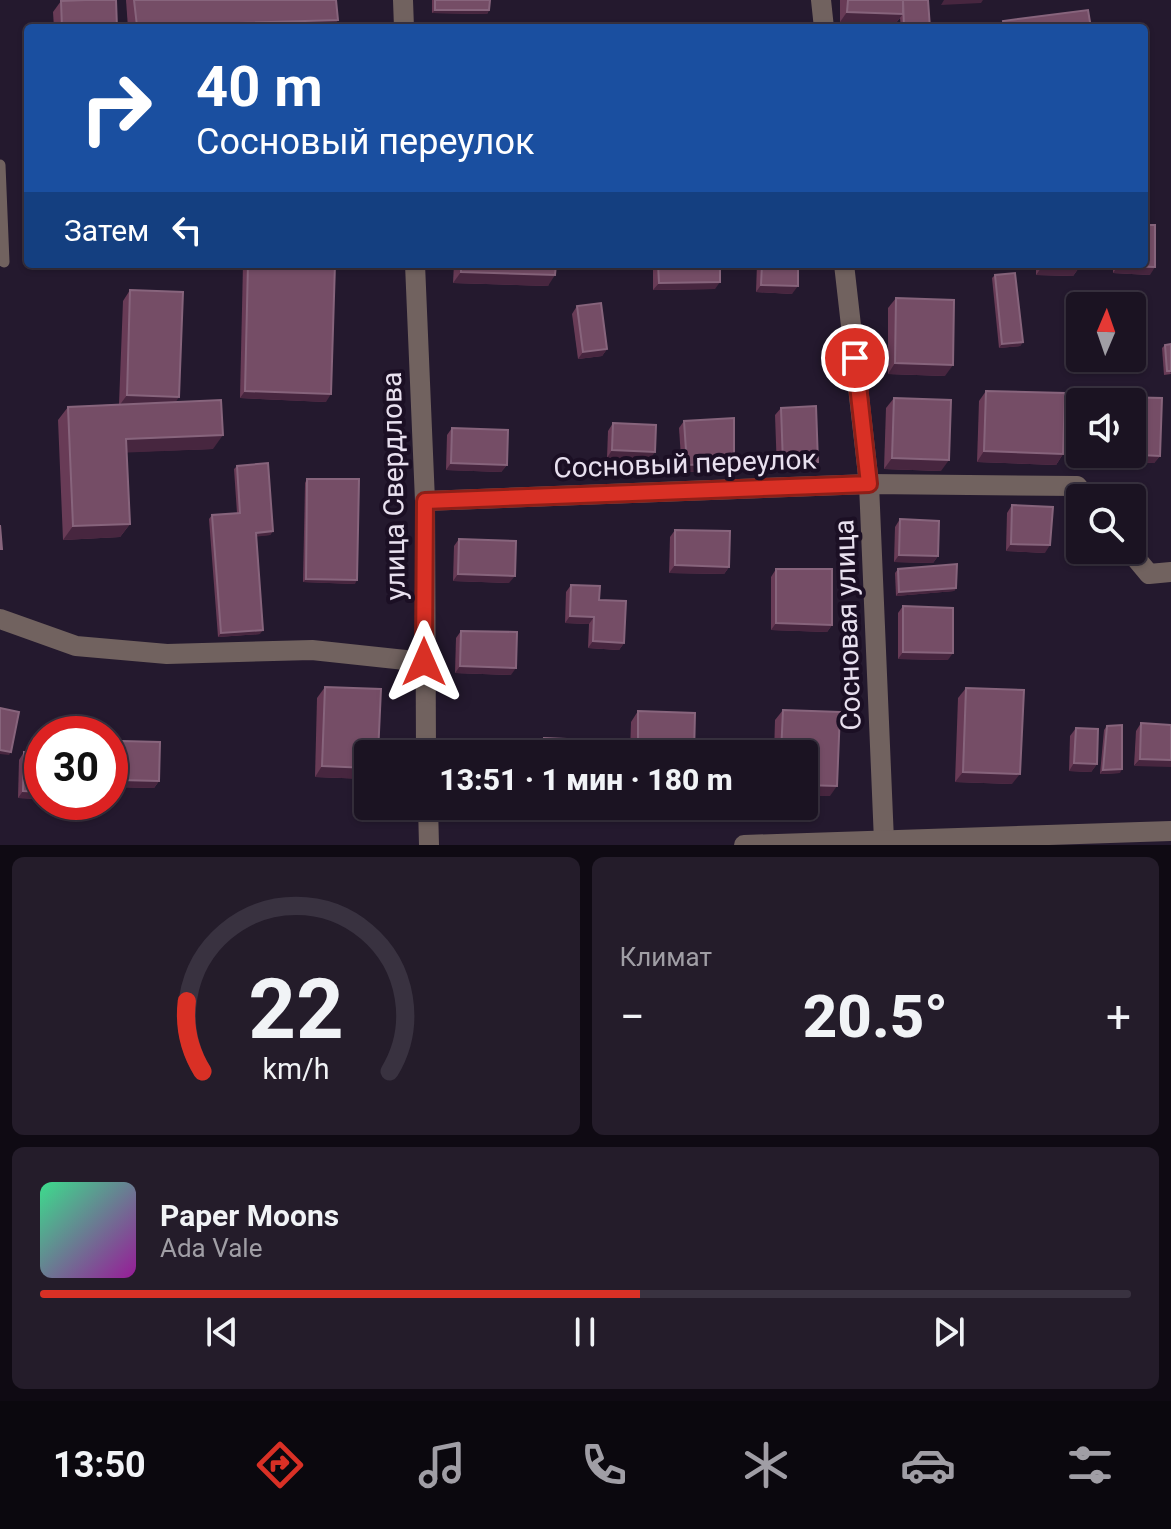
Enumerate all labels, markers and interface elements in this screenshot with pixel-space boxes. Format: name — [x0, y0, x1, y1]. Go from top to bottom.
text: 40 m — [196, 54, 323, 120]
icon: right — [64, 56, 168, 160]
text: Сосновый переулок — [196, 121, 534, 163]
icon: left — [165, 208, 209, 252]
text: Затем — [64, 213, 149, 248]
north arrow — [1066, 292, 1146, 372]
map controls — [1066, 292, 1146, 564]
pin — [821, 324, 889, 392]
icon: arrive — [833, 336, 877, 380]
street label: улица Свердлова — [375, 371, 412, 601]
button: sound — [1066, 388, 1146, 468]
street label: Сосновый переулок — [553, 442, 817, 485]
button: search — [1066, 484, 1146, 564]
street label: Сосновая улица — [827, 519, 868, 731]
position arrow — [382, 620, 466, 704]
speed limit sign: 30 — [24, 716, 128, 820]
text: 13:51 · 1 мин · 180 m — [439, 762, 733, 797]
text: Климат — [620, 942, 712, 972]
text: 22 — [248, 961, 343, 1058]
text: 20.5° — [803, 981, 948, 1052]
text: − — [620, 991, 645, 1043]
text: + — [1106, 991, 1131, 1043]
text: km/h — [262, 1052, 329, 1086]
text: Paper Moons — [160, 1198, 339, 1233]
text: Ada Vale — [160, 1233, 262, 1263]
icon: previous — [200, 1310, 244, 1354]
icon: pause — [563, 1310, 607, 1354]
icon: next — [927, 1310, 971, 1354]
icon: directions — [252, 1437, 308, 1493]
icon: music — [414, 1437, 470, 1493]
icon: phone — [576, 1437, 632, 1493]
icon: climate — [738, 1437, 794, 1493]
icon: car — [900, 1437, 956, 1493]
icon: filters — [1062, 1437, 1118, 1493]
text: 13:50 — [53, 1444, 146, 1486]

